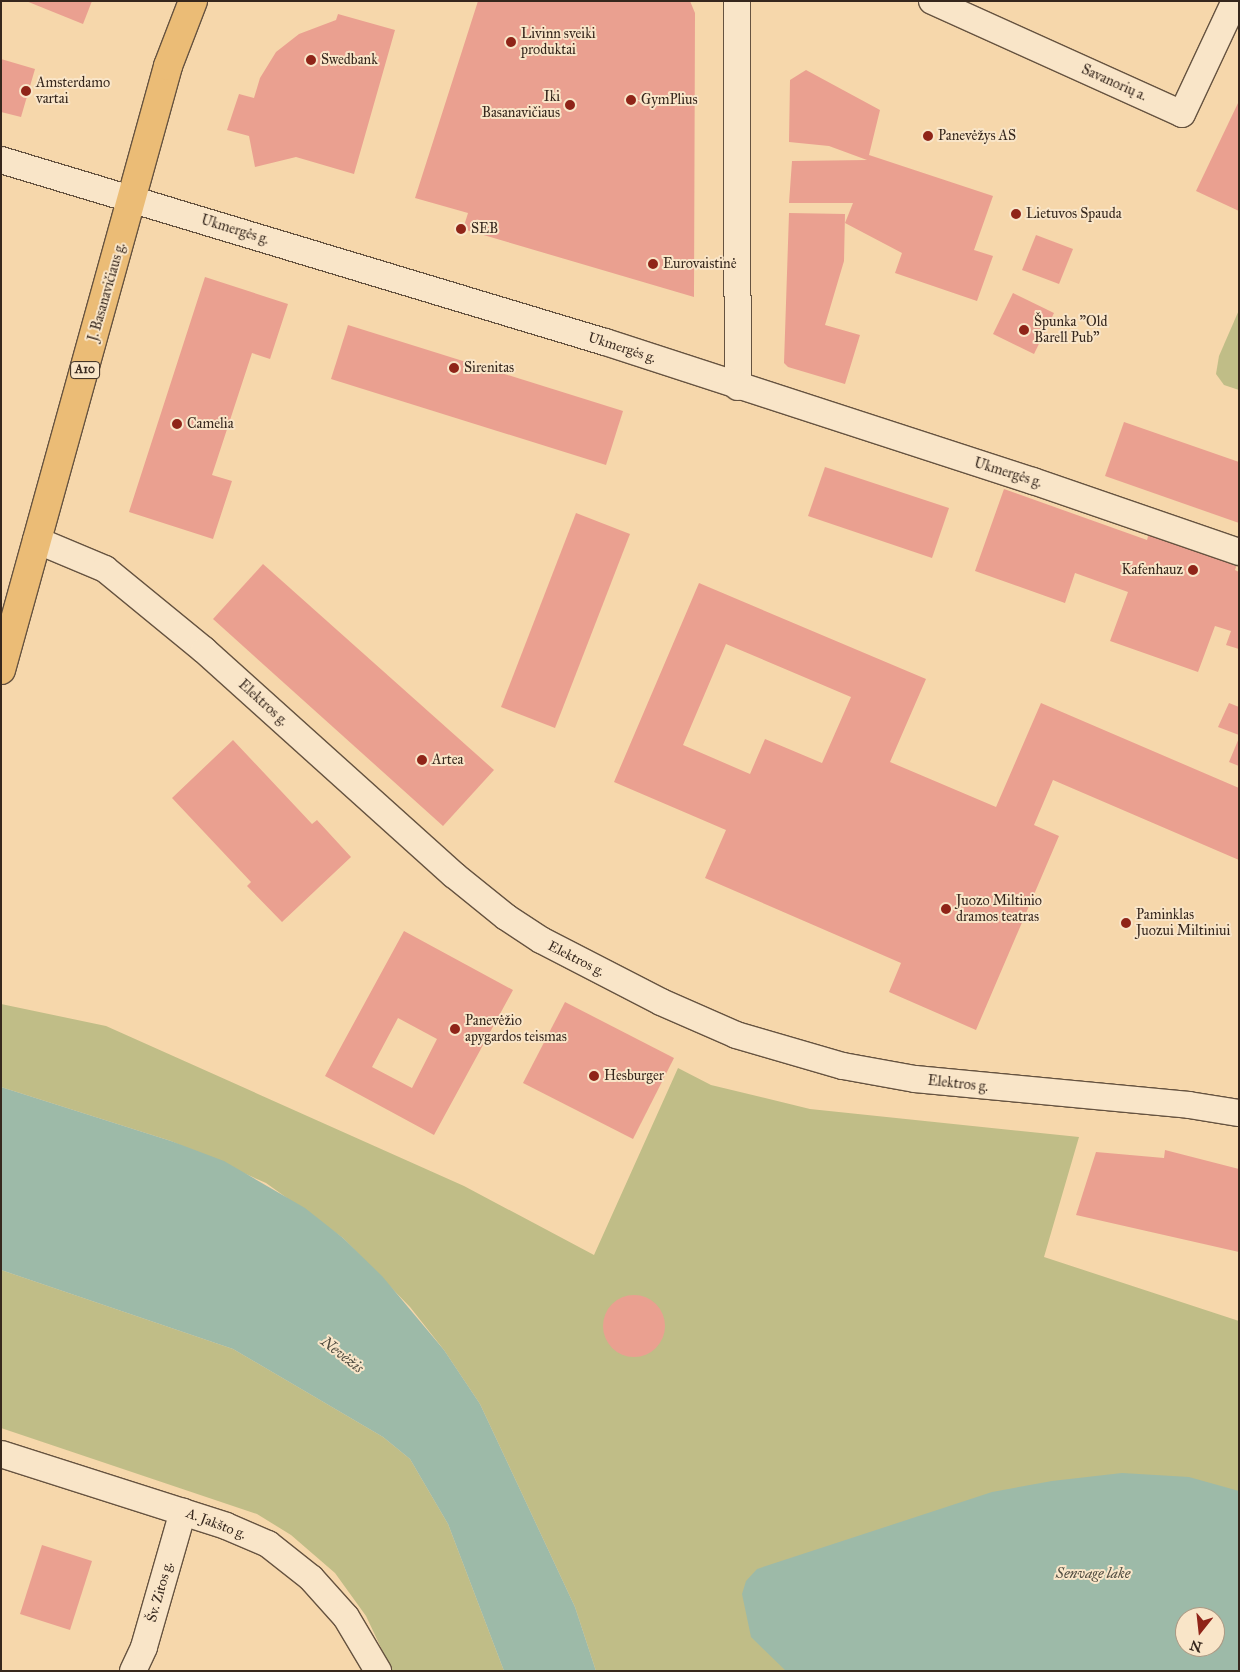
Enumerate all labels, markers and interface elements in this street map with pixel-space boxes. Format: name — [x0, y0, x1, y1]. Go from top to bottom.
place label: Livinn sveiki produktai — [521, 26, 596, 58]
marker: Livinn sveiki produktai — [505, 36, 517, 48]
place label: Swedbank — [321, 52, 378, 68]
marker: Swedbank — [305, 54, 317, 66]
street label: Savanorių a. — [1079, 61, 1149, 105]
place label: Amsterdamo vartai — [36, 75, 110, 108]
marker: Amsterdamo vartai — [20, 85, 32, 97]
place label: Iki Basanavičiaus — [482, 89, 560, 121]
place label: GymPlius — [641, 92, 698, 108]
marker: GymPlius — [625, 94, 637, 106]
marker: Iki Basanavičiaus — [564, 99, 576, 111]
place label: Panevėžys AS — [938, 128, 1016, 144]
marker: Panevėžys AS — [922, 130, 934, 142]
place label: Lietuvos Spauda — [1026, 206, 1122, 222]
marker: Lietuvos Spauda — [1010, 208, 1022, 220]
street label: Ukmergės g. — [199, 212, 271, 248]
place label: SEB — [471, 221, 498, 237]
marker: SEB — [455, 223, 467, 235]
street label: J. Basanavičiaus g. — [85, 241, 129, 343]
place label: Eurovaistinė — [663, 256, 736, 272]
marker: Eurovaistinė — [647, 258, 659, 270]
place label: Špunka "Old Barell Pub" — [1034, 314, 1107, 347]
marker: Špunka "Old Barell Pub" — [1018, 324, 1030, 336]
street label: Ukmergės g. — [586, 329, 658, 367]
road number: A10 — [70, 360, 100, 380]
place label: Sirenitas — [464, 360, 514, 376]
marker: Sirenitas — [448, 362, 460, 374]
place label: Camelia — [187, 416, 234, 432]
marker: Camelia — [171, 418, 183, 430]
street label: Ukmergės g. — [972, 455, 1044, 491]
place label: Kafenhauz — [1122, 562, 1183, 578]
marker: Kafenhauz — [1187, 564, 1199, 576]
street label: Elektros g. — [235, 676, 291, 730]
place label: Artea — [432, 752, 463, 768]
marker: Artea — [416, 754, 428, 766]
place label: Juozo Miltinio dramos teatras — [956, 893, 1042, 926]
marker: Juozo Miltinio dramos teatras — [940, 903, 952, 915]
place label: Paminklas Juozui Miltiniui — [1136, 907, 1230, 940]
marker: Paminklas Juozui Miltiniui — [1120, 917, 1132, 929]
street label: Elektros g. — [545, 938, 607, 980]
place label: Panevėžio apygardos teismas — [465, 1013, 567, 1046]
marker: Panevėžio apygardos teismas — [449, 1023, 461, 1035]
place label: Hesburger — [604, 1068, 664, 1084]
marker: Hesburger — [588, 1070, 600, 1082]
street label: Elektros g. — [927, 1072, 989, 1096]
water label: Nevėžis — [317, 1333, 367, 1377]
street label: A. Jakšto g. — [184, 1505, 248, 1543]
street label: Šv. Zitos g. — [143, 1560, 177, 1624]
water label: Senvage lake — [1056, 1565, 1130, 1583]
north arrow — [1175, 1607, 1225, 1657]
text: N — [1188, 1636, 1204, 1656]

